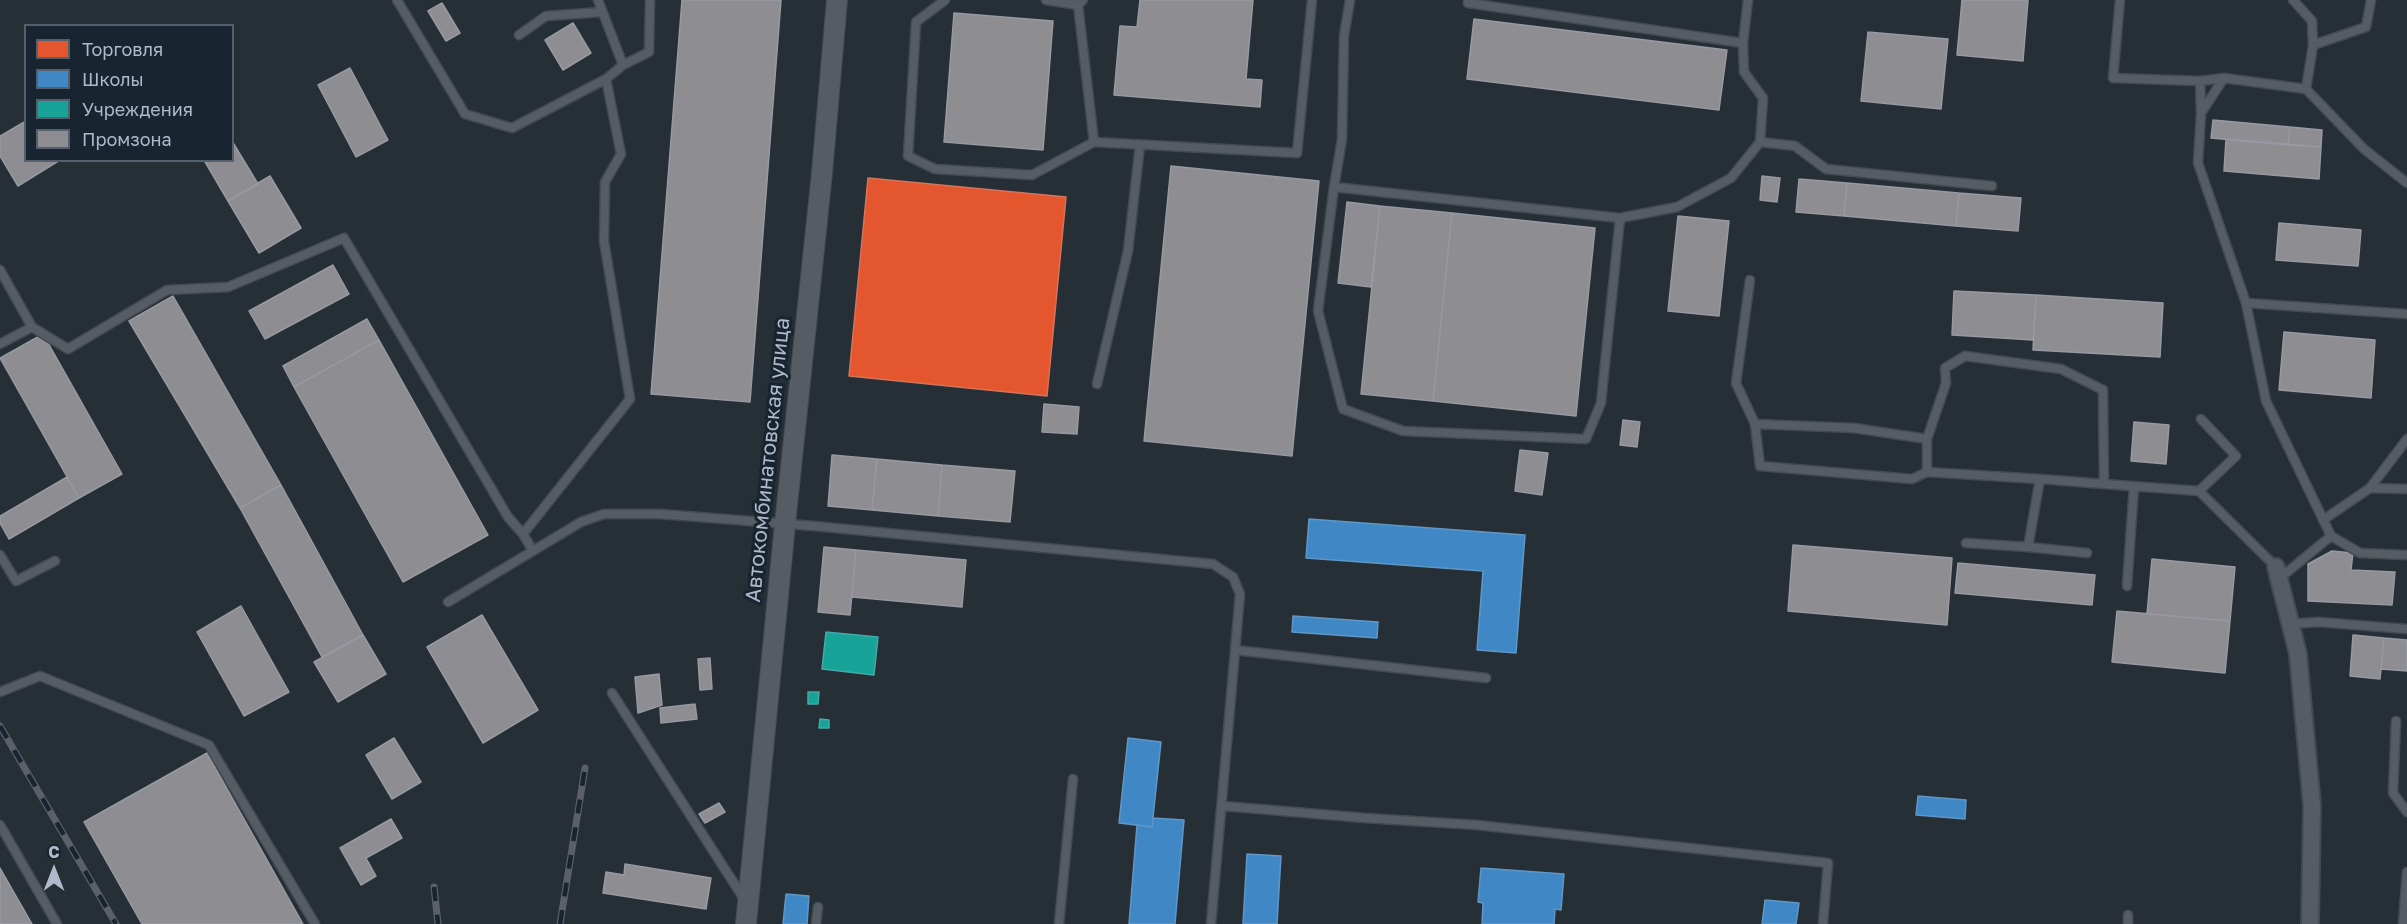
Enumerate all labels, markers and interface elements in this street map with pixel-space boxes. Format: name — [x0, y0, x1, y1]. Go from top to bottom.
legend — [24, 24, 234, 162]
text: Торговля — [82, 38, 163, 60]
text: Школы — [82, 68, 144, 90]
text: Учреждения — [82, 98, 193, 120]
text: Промзона — [82, 128, 172, 150]
street label: Автокомбинатовская улица — [741, 316, 795, 604]
north arrow — [24, 840, 84, 900]
text: С — [48, 842, 60, 862]

